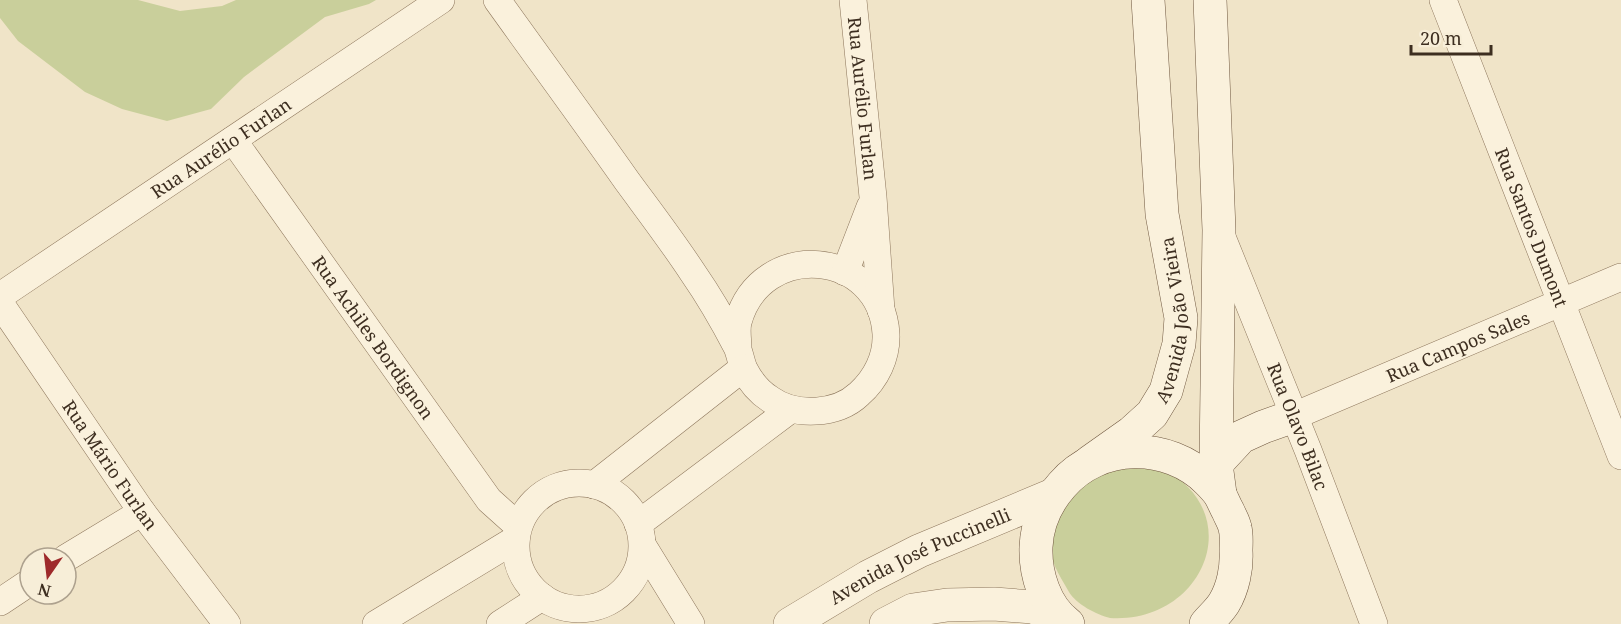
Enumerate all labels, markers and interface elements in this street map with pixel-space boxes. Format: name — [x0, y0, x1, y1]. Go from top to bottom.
street label: Rua Aurélio Furlan — [843, 16, 883, 182]
scale bar — [1411, 18, 1490, 56]
text: 20 m — [1420, 26, 1462, 50]
street label: Rua Aurélio Furlan — [146, 92, 296, 204]
street label: Rua Santos Dumont — [1490, 144, 1574, 310]
street label: Avenida João Vieira — [1150, 235, 1193, 407]
street label: Rua Achiles Bordignon — [307, 251, 440, 424]
street label: Rua Campos Sales — [1382, 305, 1533, 388]
street label: Rua Olavo Bilac — [1262, 359, 1334, 493]
street label: Rua Mário Furlan — [57, 395, 164, 535]
street label: Avenida José Puccinelli — [825, 502, 1014, 610]
north arrow — [18, 546, 78, 606]
text: N — [35, 578, 53, 603]

